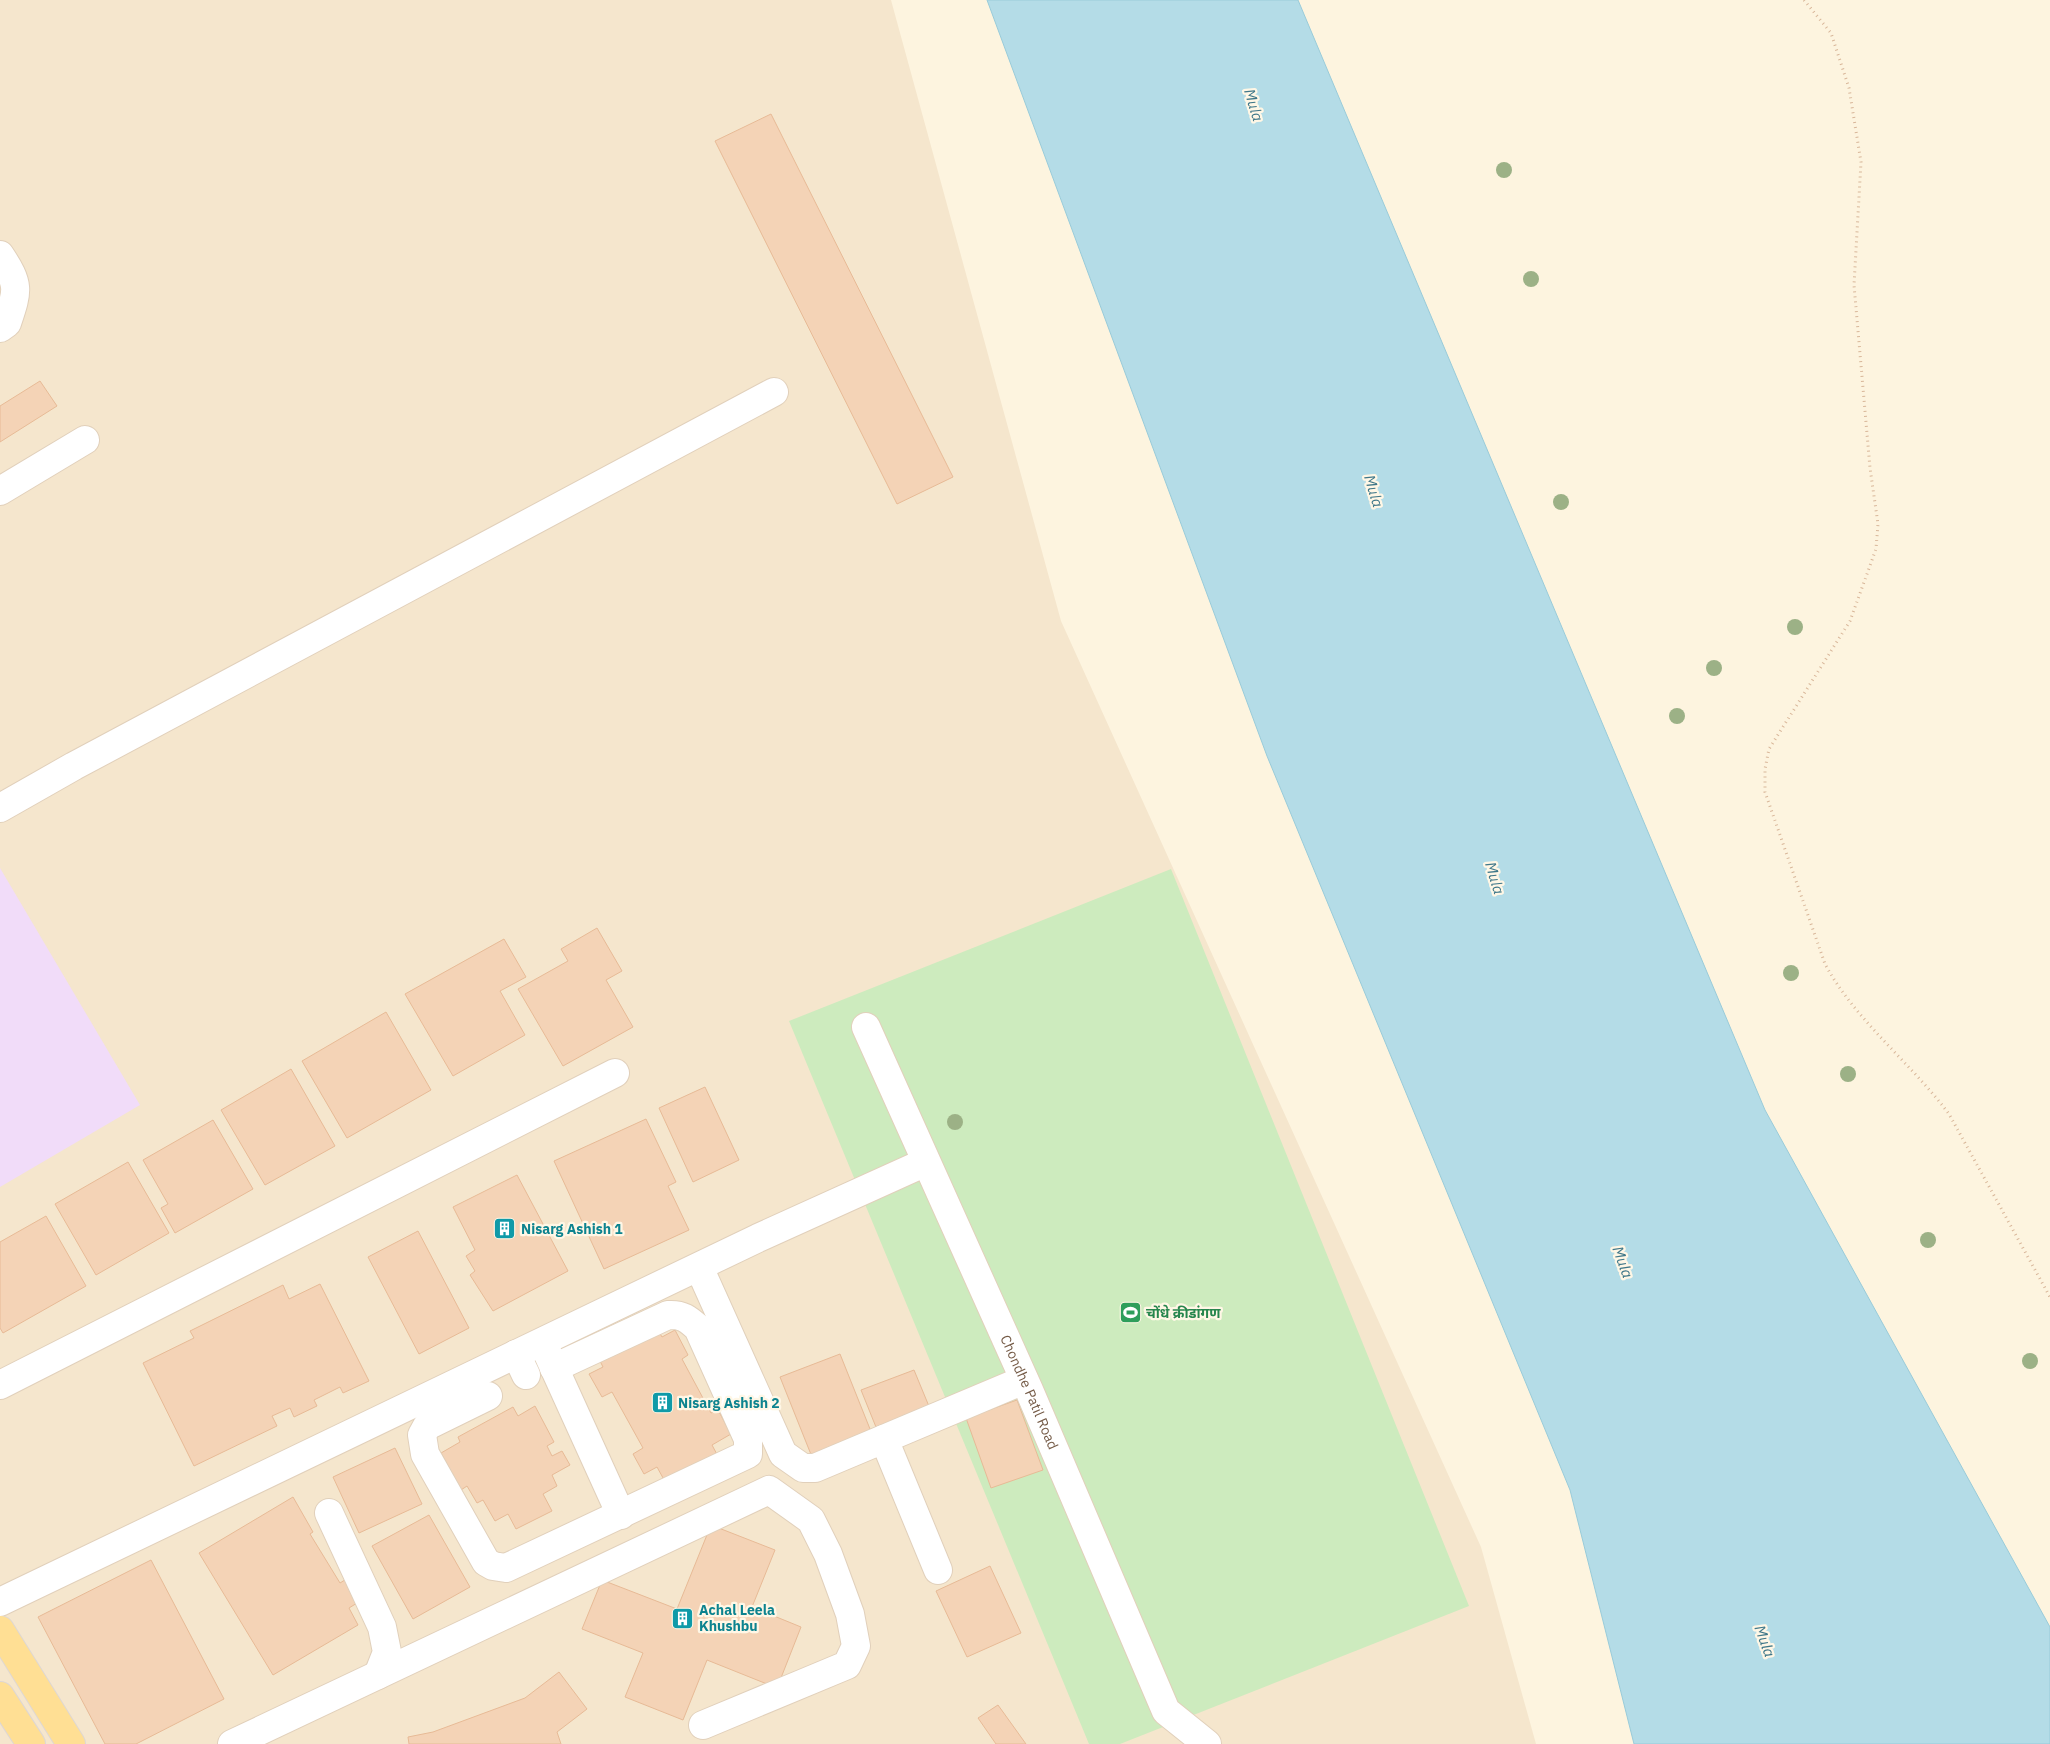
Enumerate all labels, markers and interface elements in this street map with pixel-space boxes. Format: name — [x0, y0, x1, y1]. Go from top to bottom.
water label: Mula — [1240, 86, 1268, 124]
water label: Mula — [1360, 472, 1388, 510]
water label: Mula — [1481, 859, 1509, 897]
building icon: Nisarg Ashish 1 — [493, 1217, 517, 1241]
place label: Nisarg Ashish 1 — [521, 1220, 623, 1238]
water label: Mula — [1608, 1243, 1638, 1281]
sports icon: चोंधे क्रीडांगण — [1118, 1301, 1142, 1325]
place label: चोंधे क्रीडांगण — [1146, 1304, 1221, 1322]
street label: Chondhe Patil Road — [996, 1332, 1062, 1452]
building icon: Nisarg Ashish 2 — [650, 1391, 674, 1415]
place label: Nisarg Ashish 2 — [678, 1394, 780, 1412]
place label: Achal Leela Khushbu — [699, 1601, 775, 1635]
building icon: Achal Leela Khushbu — [671, 1606, 695, 1630]
water label: Mula — [1750, 1622, 1780, 1660]

